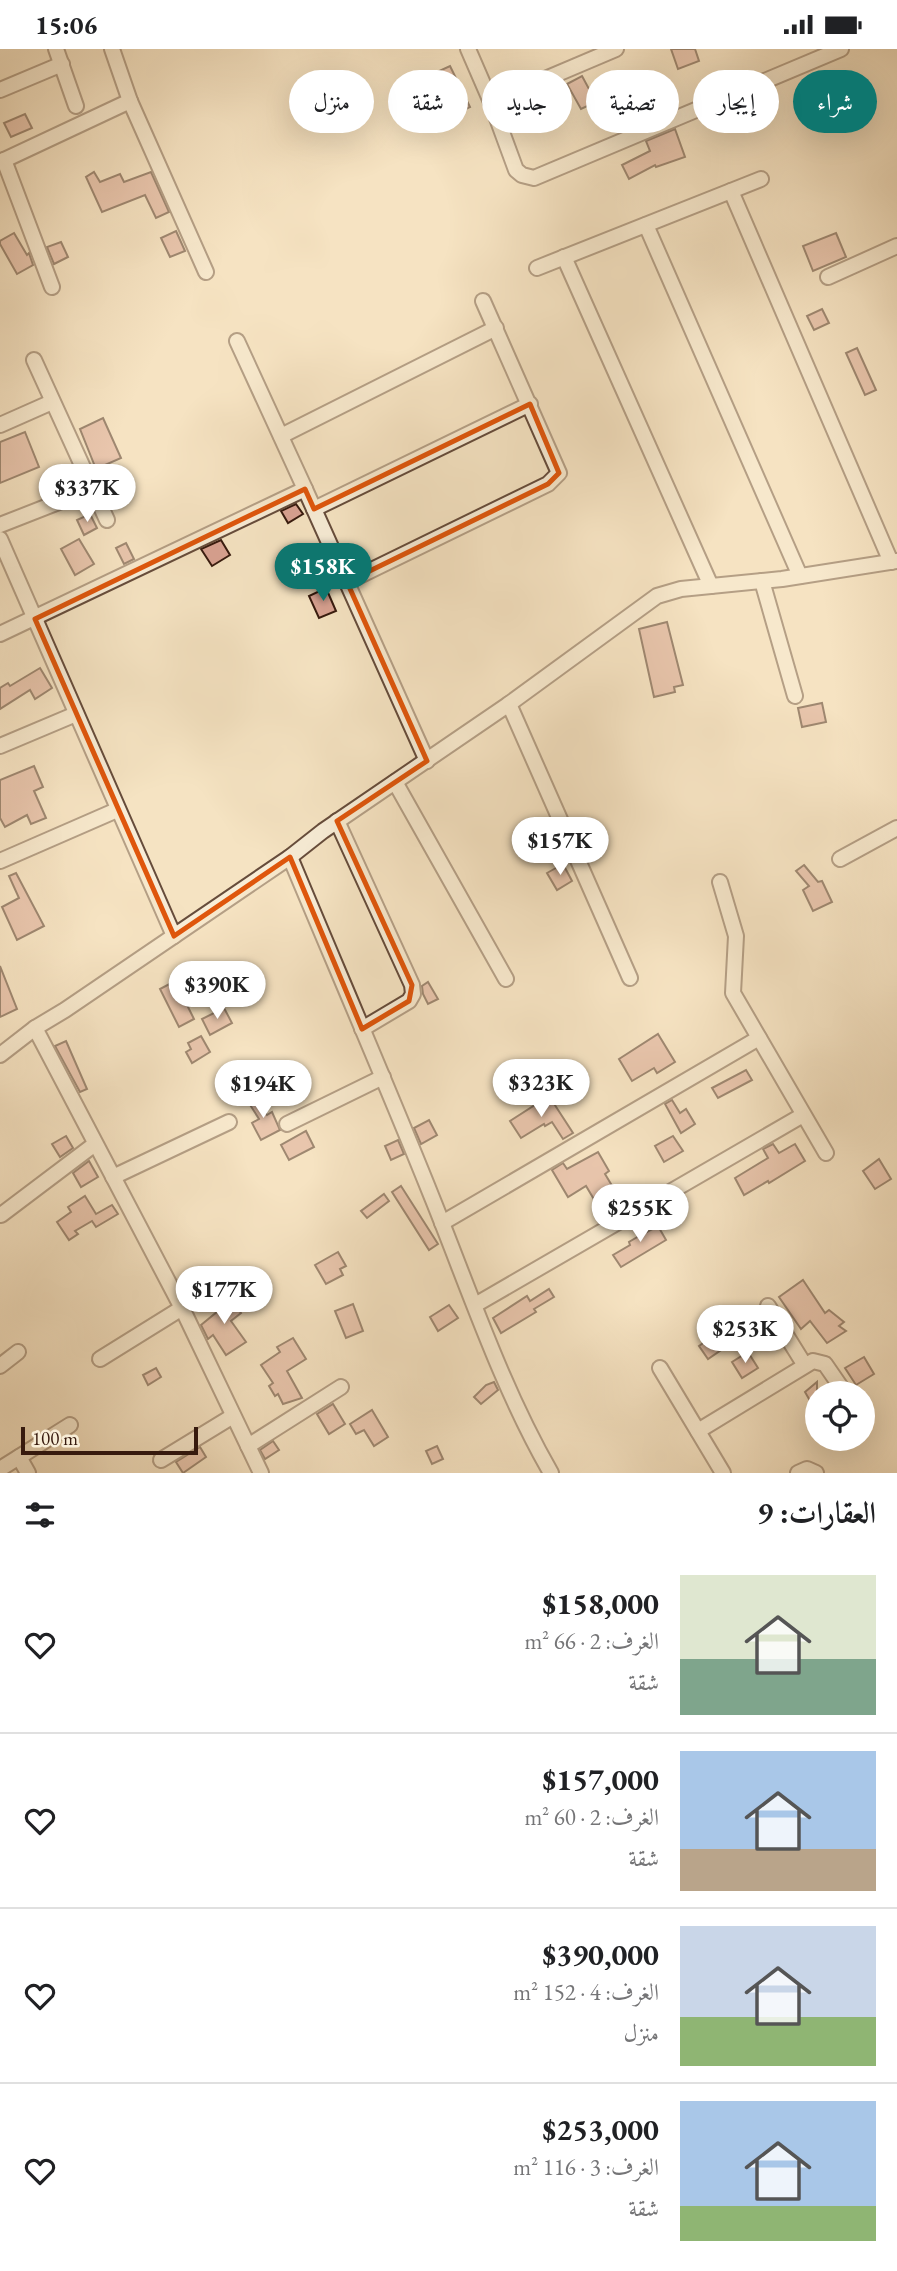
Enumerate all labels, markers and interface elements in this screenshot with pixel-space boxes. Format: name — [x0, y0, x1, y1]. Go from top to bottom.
text: 15:06 — [35, 8, 97, 42]
chip: منزل — [289, 70, 374, 133]
chip: شقة — [388, 70, 468, 133]
chip: جديد — [482, 70, 572, 133]
chip: تصفية — [586, 70, 679, 133]
chip: إيجار — [693, 70, 779, 133]
chip: شراء — [793, 70, 877, 133]
pin: $337K — [38, 465, 136, 524]
text: $337K — [55, 472, 119, 502]
pin: $158K — [274, 543, 372, 603]
text: $158K — [291, 551, 355, 581]
pin: $157K — [511, 817, 609, 877]
text: $157K — [528, 825, 592, 855]
pin: $390K — [168, 961, 266, 1021]
text: $390K — [185, 969, 249, 999]
pin: $323K — [492, 1059, 590, 1119]
pin: $194K — [214, 1061, 312, 1120]
text: $323K — [509, 1067, 573, 1097]
text: $194K — [231, 1068, 295, 1098]
pin: $255K — [591, 1185, 689, 1244]
text: $255K — [608, 1192, 672, 1222]
pin: $177K — [175, 1267, 273, 1326]
text: $177K — [192, 1274, 256, 1304]
pin: $253K — [696, 1305, 794, 1365]
text: $253K — [713, 1313, 777, 1343]
map controls — [805, 1381, 875, 1451]
button: locate — [805, 1381, 875, 1451]
scale bar — [21, 1424, 198, 1456]
text: 100 m — [32, 1426, 78, 1451]
text: العقارات: 9 — [757, 1493, 876, 1532]
icon: filters — [21, 1496, 59, 1534]
text: $158,000 — [543, 1584, 659, 1623]
icon: home — [736, 1603, 820, 1687]
icon: heart — [21, 1626, 59, 1664]
text: الغرف: 2 · 66 m² — [524, 1626, 659, 1656]
text: شقة — [629, 1667, 659, 1697]
text: $157,000 — [543, 1760, 659, 1799]
icon: home — [736, 1779, 820, 1863]
icon: heart — [21, 1802, 59, 1840]
text: الغرف: 2 · 60 m² — [524, 1802, 659, 1832]
text: شقة — [629, 1843, 659, 1873]
text: $390,000 — [543, 1935, 659, 1974]
icon: home — [736, 1954, 820, 2038]
icon: heart — [21, 1977, 59, 2015]
text: الغرف: 4 · 152 m² — [513, 1977, 659, 2007]
text: منزل — [624, 2018, 659, 2048]
text: $253,000 — [543, 2110, 659, 2149]
icon: home — [736, 2129, 820, 2213]
icon: heart — [21, 2152, 59, 2190]
text: الغرف: 3 · 116 m² — [513, 2152, 659, 2182]
text: شقة — [629, 2193, 659, 2223]

